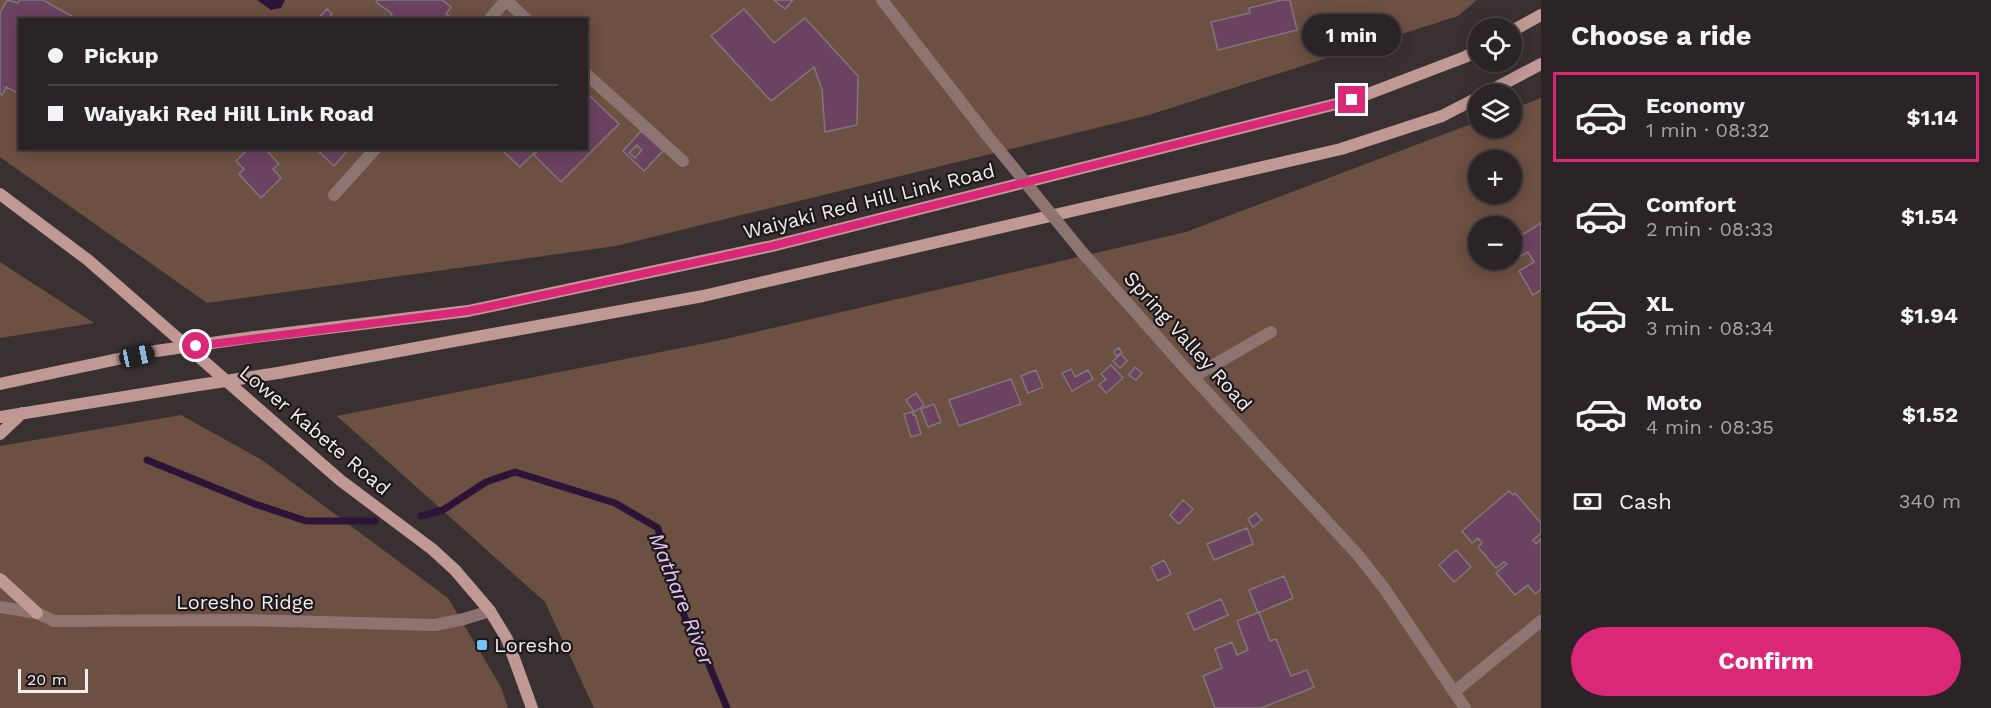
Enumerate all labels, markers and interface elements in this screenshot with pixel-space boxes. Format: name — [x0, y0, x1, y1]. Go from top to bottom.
callout: 1 min — [1302, 13, 1402, 55]
map controls — [1468, 18, 1522, 270]
button: locate — [1468, 18, 1522, 72]
text: Choose a ride — [1571, 20, 1751, 52]
text: 1 min — [1326, 23, 1377, 47]
text: Pickup — [84, 43, 159, 68]
button: layers — [1468, 84, 1522, 138]
route end — [1338, 86, 1365, 113]
icon: car — [1574, 90, 1628, 144]
text: Economy — [1646, 93, 1745, 118]
text: Waiyaki Red Hill Link Road — [84, 101, 374, 126]
text: $1.14 — [1907, 105, 1958, 130]
text: 1 min · 08:32 — [1646, 118, 1770, 142]
button: + — [1468, 150, 1522, 204]
street label: Waiyaki Red Hill Link Road — [741, 158, 997, 244]
icon: car — [1574, 189, 1628, 243]
text: Comfort — [1646, 192, 1736, 217]
text: $1.54 — [1901, 204, 1958, 229]
button: − — [1468, 216, 1522, 270]
text: 2 min · 08:33 — [1646, 217, 1773, 241]
street label: Spring Valley Road — [1119, 266, 1257, 416]
icon: car — [1574, 288, 1628, 342]
text: XL — [1646, 291, 1674, 316]
text: $1.94 — [1900, 303, 1958, 328]
text: 3 min · 08:34 — [1646, 316, 1774, 340]
route start — [182, 332, 209, 359]
car — [118, 343, 156, 369]
street label: Lower Kabete Road — [235, 360, 395, 500]
icon: car — [1574, 387, 1628, 441]
text: Moto — [1646, 390, 1702, 415]
text: $1.52 — [1902, 402, 1958, 427]
text: 4 min · 08:35 — [1646, 415, 1774, 439]
icon: cash — [1571, 485, 1604, 518]
text: Cash — [1619, 489, 1672, 514]
text: 340 m — [1899, 489, 1961, 513]
water label: Mathare River — [644, 529, 720, 670]
street label: Loresho Ridge — [176, 590, 314, 614]
button: Confirm — [1571, 627, 1961, 696]
place label: Loresho — [494, 633, 572, 657]
marker: Loresho — [475, 638, 489, 652]
scale bar — [18, 666, 88, 694]
text: 20 m — [27, 670, 67, 689]

